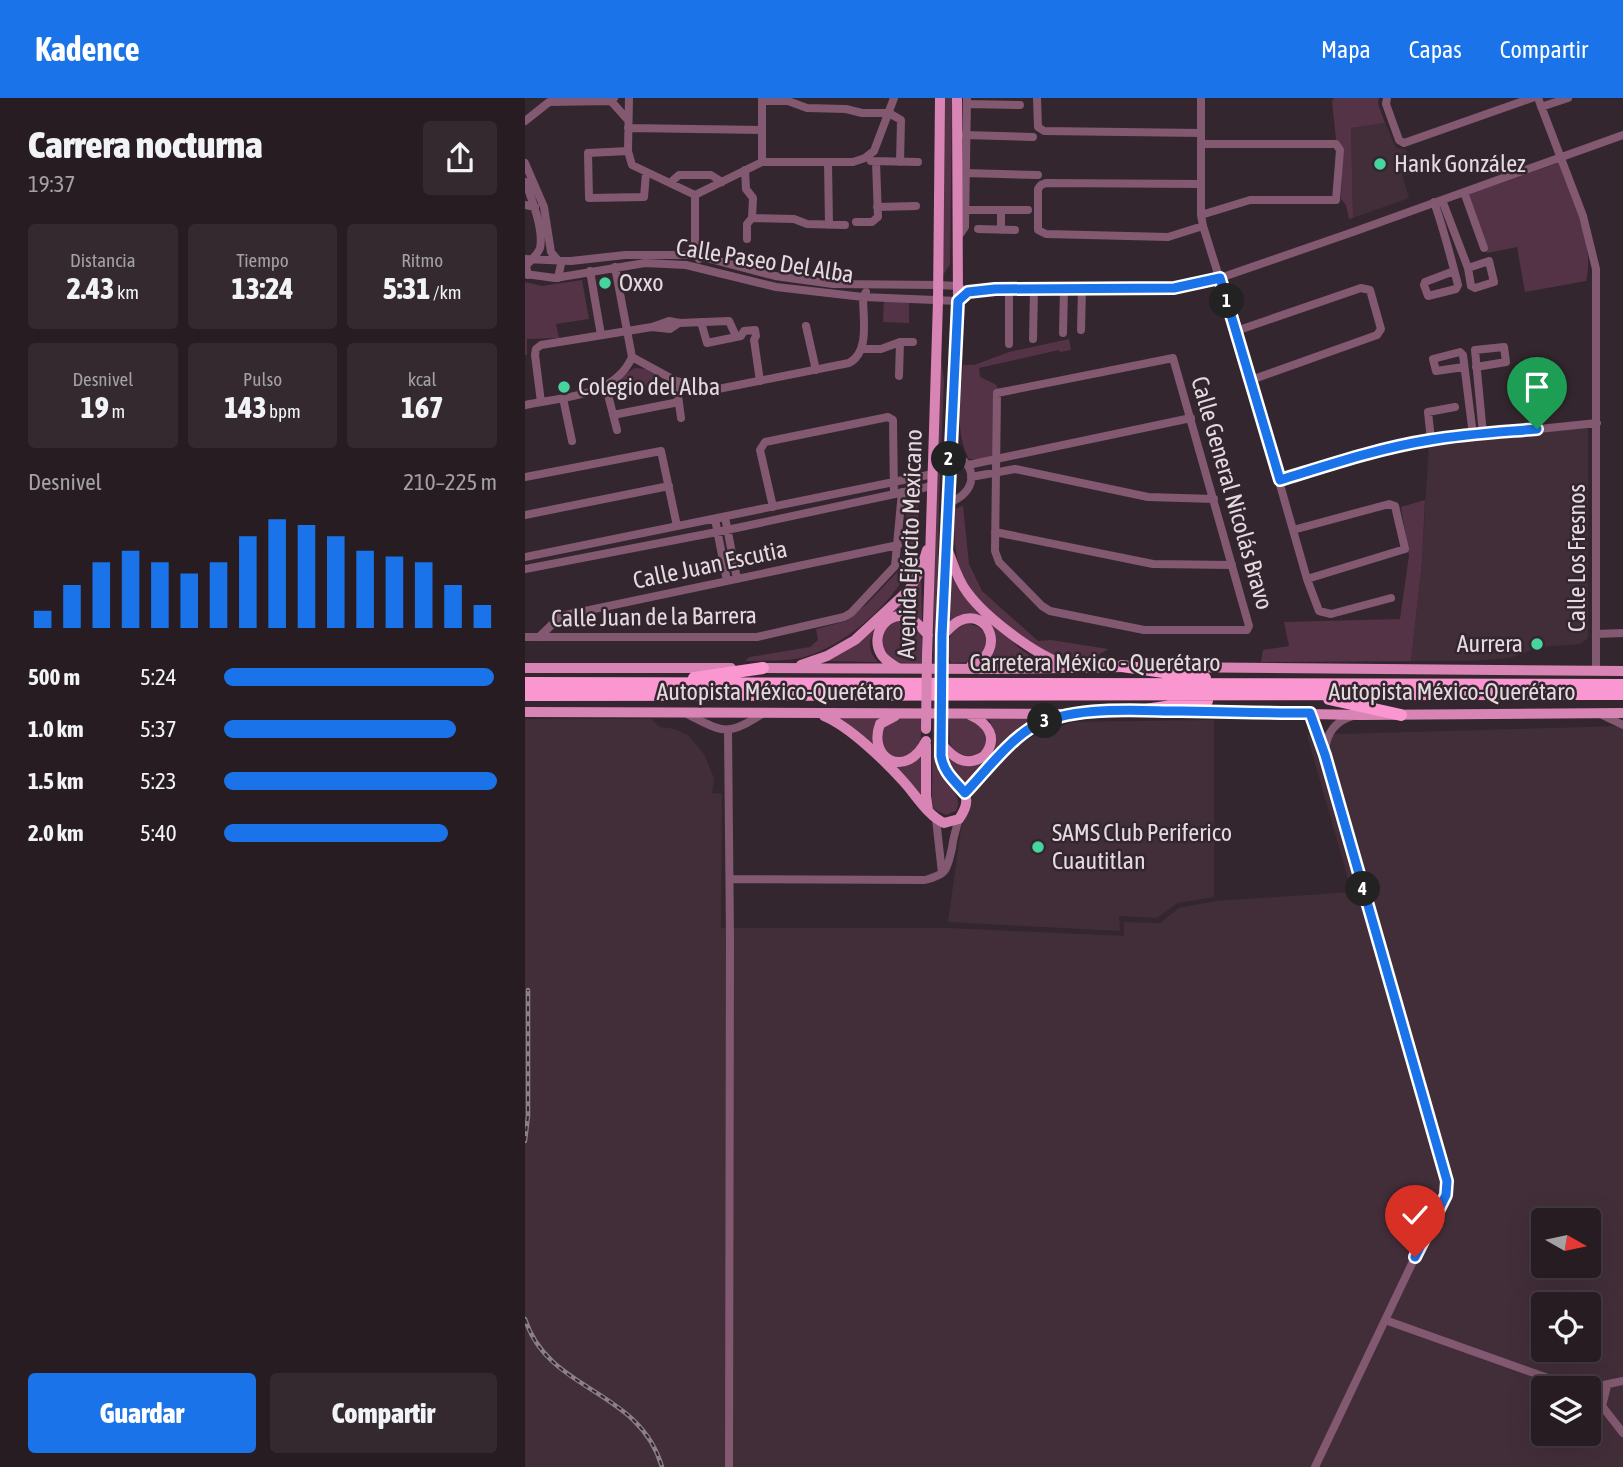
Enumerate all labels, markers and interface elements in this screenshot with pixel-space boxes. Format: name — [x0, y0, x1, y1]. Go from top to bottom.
text: Kadence — [35, 30, 140, 68]
text: Mapa — [1321, 36, 1371, 63]
text: Capas — [1409, 36, 1462, 63]
text: Compartir — [1500, 36, 1588, 63]
button: share — [423, 121, 497, 195]
text: Carrera nocturna — [28, 123, 263, 166]
place label: Hank González — [1394, 150, 1526, 177]
marker: Hank González — [1372, 156, 1388, 172]
text: 19:37 — [28, 171, 75, 197]
street label: Calle Paseo Del Alba — [674, 233, 856, 288]
text: Distancia — [70, 249, 136, 271]
text: Tiempo — [236, 249, 289, 271]
text: Ritmo — [401, 249, 443, 271]
place label: Oxxo — [619, 269, 663, 296]
text: 2.43 — [67, 271, 114, 305]
text: 13:24 — [232, 271, 293, 305]
text: 5:31 — [383, 271, 430, 305]
marker: Oxxo — [597, 275, 613, 291]
text: km — [114, 281, 139, 303]
text: /km — [430, 281, 462, 303]
pin: 1 — [1209, 284, 1245, 318]
text: 1 — [1222, 289, 1231, 311]
pin — [1507, 357, 1567, 429]
text: Desnivel — [72, 368, 133, 390]
text: Pulso — [243, 368, 282, 390]
text: kcal — [408, 368, 437, 390]
icon: arrive — [1518, 368, 1556, 406]
place label: Colegio del Alba — [578, 373, 720, 400]
street label: Calle General Nicolás Bravo — [1186, 373, 1279, 613]
marker: Colegio del Alba — [556, 379, 572, 395]
text: 19 — [81, 390, 109, 424]
text: 143 — [224, 390, 267, 424]
text: 167 — [401, 390, 443, 424]
text: m — [109, 400, 125, 422]
text: bpm — [267, 400, 301, 422]
street label: Avenida Ejército Mexicano — [892, 429, 927, 659]
pin: 2 — [931, 442, 967, 476]
text: 2 — [944, 447, 953, 469]
text: Desnivel — [28, 469, 102, 495]
text: 210–225 m — [403, 469, 497, 495]
street label: Calle Los Fresnos — [1563, 484, 1590, 632]
street label: Calle Juan Escutia — [630, 535, 789, 594]
street label: Calle Juan de la Barrera — [551, 601, 757, 632]
place label: Aurrera — [1457, 630, 1523, 657]
marker: Aurrera — [1529, 636, 1545, 652]
street label: Carretera México - Querétaro — [969, 649, 1221, 676]
text: 500 m — [28, 664, 80, 690]
text: 5:24 — [140, 664, 177, 690]
street label: Autopista México-Querétaro — [656, 678, 904, 705]
street label: Autopista México-Querétaro — [1328, 678, 1576, 705]
pin: 3 — [1028, 704, 1063, 738]
text: 3 — [1040, 709, 1049, 731]
text: 1.0 km — [28, 716, 84, 742]
text: 5:37 — [140, 716, 177, 742]
text: 1.5 km — [28, 768, 84, 794]
text: 5:23 — [140, 768, 177, 794]
place label: SAMS Club Periferico Cuautitlan — [1052, 819, 1232, 874]
text: 2.0 km — [28, 820, 84, 846]
text: 5:40 — [140, 820, 177, 846]
marker: SAMS Club Periferico Cuautitlan — [1030, 839, 1046, 855]
pin: 4 — [1345, 872, 1381, 906]
text: 4 — [1358, 877, 1367, 899]
pin — [1385, 1185, 1445, 1257]
icon: check — [1396, 1196, 1434, 1234]
north arrow — [1531, 1208, 1601, 1278]
map controls — [1531, 1208, 1601, 1446]
button: locate — [1531, 1292, 1601, 1362]
button: Guardar — [28, 1373, 256, 1453]
button: Compartir — [270, 1373, 497, 1453]
button: layers — [1531, 1376, 1601, 1446]

